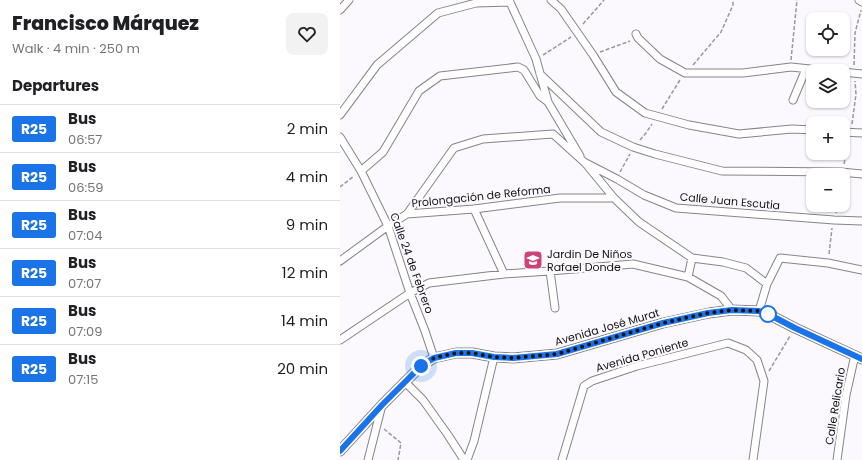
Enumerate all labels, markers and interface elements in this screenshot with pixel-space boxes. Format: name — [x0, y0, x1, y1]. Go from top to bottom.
text: Francisco Márquez — [12, 10, 199, 37]
map controls — [806, 12, 850, 212]
button: locate — [806, 12, 850, 56]
button: heart — [286, 13, 328, 55]
text: Walk · 4 min · 250 m — [12, 39, 140, 58]
button: layers — [806, 64, 850, 108]
text: Departures — [12, 75, 99, 96]
text: Bus — [68, 108, 96, 129]
button: + — [806, 116, 850, 160]
text: 2 min — [287, 118, 328, 139]
text: R25 — [21, 119, 47, 139]
text: 06:57 — [68, 130, 102, 149]
text: Bus — [68, 156, 96, 177]
text: 4 min — [286, 166, 328, 187]
text: R25 — [21, 167, 47, 187]
button: − — [806, 168, 850, 212]
text: 06:59 — [68, 178, 104, 197]
street label: Prolongación de Reforma — [411, 181, 551, 211]
street label: Calle Juan Escutia — [679, 189, 781, 213]
text: Bus — [68, 204, 96, 225]
street label: Calle 24 de Febrero — [386, 210, 438, 316]
text: 9 min — [286, 214, 328, 235]
text: R25 — [21, 215, 47, 235]
text: 07:04 — [68, 226, 102, 245]
place label: Jardin De Niños Rafael Donde — [547, 246, 633, 275]
school or university icon: Jardin De Niños Rafael Donde — [522, 249, 544, 271]
text: Bus — [68, 252, 96, 273]
text: 12 min — [282, 262, 328, 283]
text: R25 — [21, 263, 47, 283]
text: 07:07 — [68, 274, 101, 293]
text: Bus — [68, 300, 96, 321]
street label: Avenida José Murat — [553, 304, 661, 350]
unlabelled marker — [759, 305, 777, 323]
text: 14 min — [281, 310, 328, 331]
text: R25 — [21, 311, 47, 331]
text: 07:09 — [68, 322, 102, 341]
street label: Avenida Poniente — [594, 334, 690, 376]
text: Bus — [68, 348, 96, 369]
your location — [411, 356, 431, 376]
text: 20 min — [277, 358, 328, 379]
text: R25 — [21, 359, 47, 379]
street label: Calle Relicario — [821, 366, 849, 446]
text: 07:15 — [68, 370, 98, 389]

